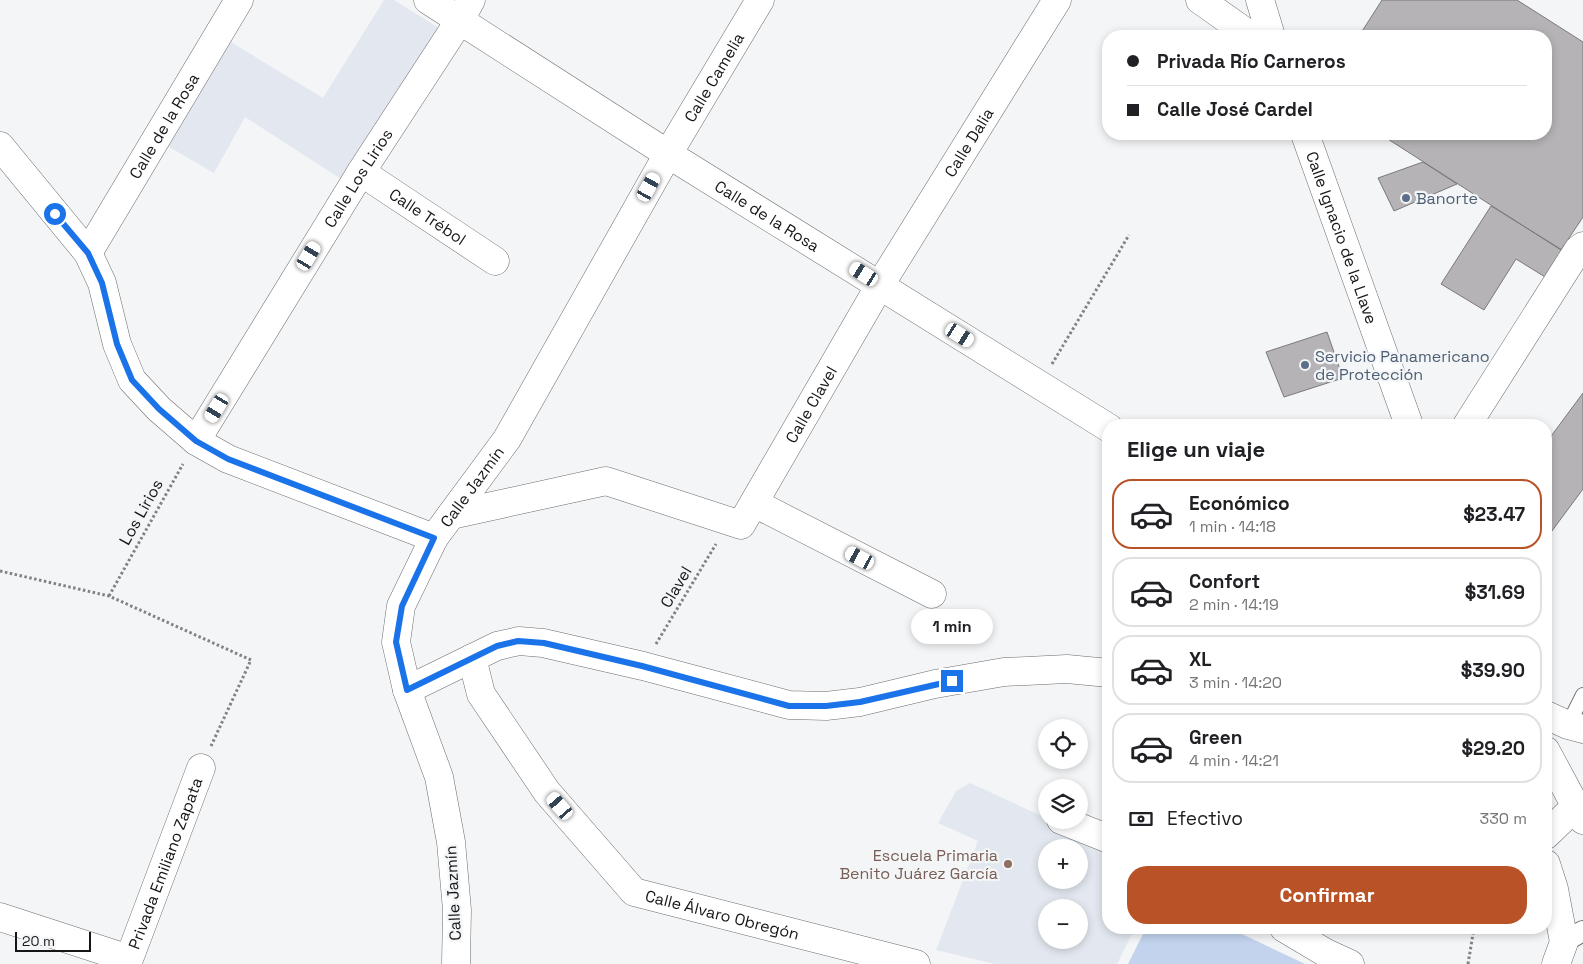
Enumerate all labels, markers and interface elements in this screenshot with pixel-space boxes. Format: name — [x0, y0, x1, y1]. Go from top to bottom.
street label: Calle Camelia — [679, 29, 749, 126]
text: Privada Río Carneros — [1157, 49, 1346, 74]
street label: Calle de la Rosa — [124, 69, 204, 183]
text: Calle José Cardel — [1157, 97, 1313, 122]
street label: Calle Dalia — [939, 104, 998, 181]
street label: Calle Los Lirios — [319, 124, 397, 231]
street label: Calle Ignacio de la Llave — [1302, 148, 1383, 327]
car — [635, 170, 662, 204]
street label: Calle de la Rosa — [711, 175, 824, 256]
street label: Calle Trébol — [385, 183, 470, 249]
place label: Banorte — [1416, 188, 1478, 209]
marker: Banorte — [1400, 192, 1412, 204]
route start — [44, 203, 66, 225]
car — [294, 239, 323, 273]
car — [847, 260, 880, 288]
car — [943, 321, 976, 349]
place label: Servicio Panamericano de Protección — [1315, 346, 1490, 385]
marker: Servicio Panamericano de Protección — [1299, 359, 1311, 371]
street label: Calle Clavel — [780, 362, 841, 447]
car — [202, 391, 231, 425]
text: Elige un viaje — [1127, 435, 1265, 463]
street label: Calle Jazmín — [435, 442, 509, 531]
street label: Los Lirios — [114, 475, 168, 549]
text: Económico — [1189, 491, 1290, 516]
icon: car — [1129, 492, 1174, 537]
text: $23.47 — [1463, 502, 1525, 527]
text: 1 min · 14:18 — [1189, 516, 1276, 537]
car — [843, 544, 876, 572]
street label: Clavel — [655, 562, 697, 612]
text: Confort — [1189, 569, 1260, 594]
icon: car — [1129, 570, 1174, 615]
text: $31.69 — [1465, 580, 1525, 605]
text: 2 min · 14:19 — [1189, 594, 1279, 615]
callout: 1 min — [911, 608, 993, 644]
text: 1 min — [932, 616, 972, 637]
text: XL — [1189, 647, 1212, 672]
icon: car — [1129, 648, 1174, 693]
text: $39.90 — [1461, 658, 1525, 683]
route end — [941, 670, 963, 692]
text: 3 min · 14:20 — [1189, 672, 1282, 693]
map controls — [1038, 719, 1088, 949]
button: locate — [1038, 719, 1088, 769]
text: Green — [1189, 725, 1242, 750]
icon: car — [1129, 726, 1174, 771]
text: $29.20 — [1461, 736, 1525, 761]
text: 4 min · 14:21 — [1189, 750, 1279, 771]
street label: Privada Emiliano Zapata — [123, 774, 207, 952]
button: layers — [1038, 779, 1088, 829]
car — [544, 790, 575, 822]
icon: cash — [1127, 805, 1155, 833]
text: Efectivo — [1167, 806, 1243, 831]
text: 330 m — [1480, 808, 1527, 829]
button: + — [1038, 839, 1088, 889]
street label: Calle Jazmín — [440, 845, 466, 941]
place label: Escuela Primaria Benito Juárez García — [839, 845, 998, 884]
marker: Escuela Primaria Benito Juárez García — [1002, 858, 1014, 870]
button: Confirmar — [1127, 866, 1527, 924]
street label: Calle Álvaro Obregón — [643, 885, 802, 944]
button: − — [1038, 899, 1088, 949]
scale bar — [15, 929, 91, 952]
text: 20 m — [22, 932, 55, 950]

